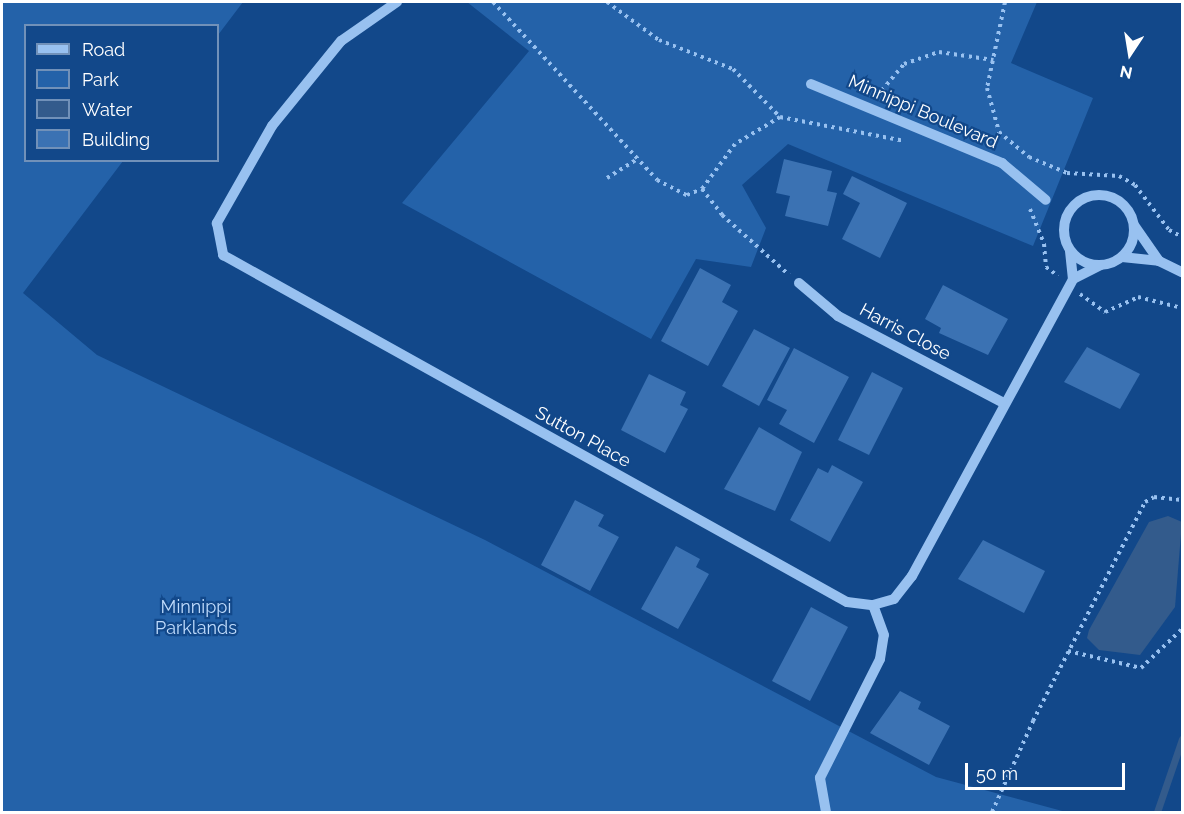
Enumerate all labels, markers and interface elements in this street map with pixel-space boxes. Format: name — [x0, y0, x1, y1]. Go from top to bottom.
legend — [24, 24, 219, 162]
north arrow — [1100, 24, 1160, 84]
text: Road — [82, 39, 125, 60]
text: N — [1118, 62, 1134, 83]
text: Park — [82, 69, 119, 90]
street label: Minnippi Boulevard — [845, 71, 1001, 153]
text: Water — [82, 99, 132, 120]
text: Building — [82, 129, 150, 150]
street label: Harris Close — [856, 299, 954, 365]
street label: Sutton Place — [532, 402, 634, 472]
park label: Minnippi Parklands — [155, 597, 237, 640]
scale bar — [968, 751, 1128, 789]
text: 50 m — [976, 763, 1018, 784]

